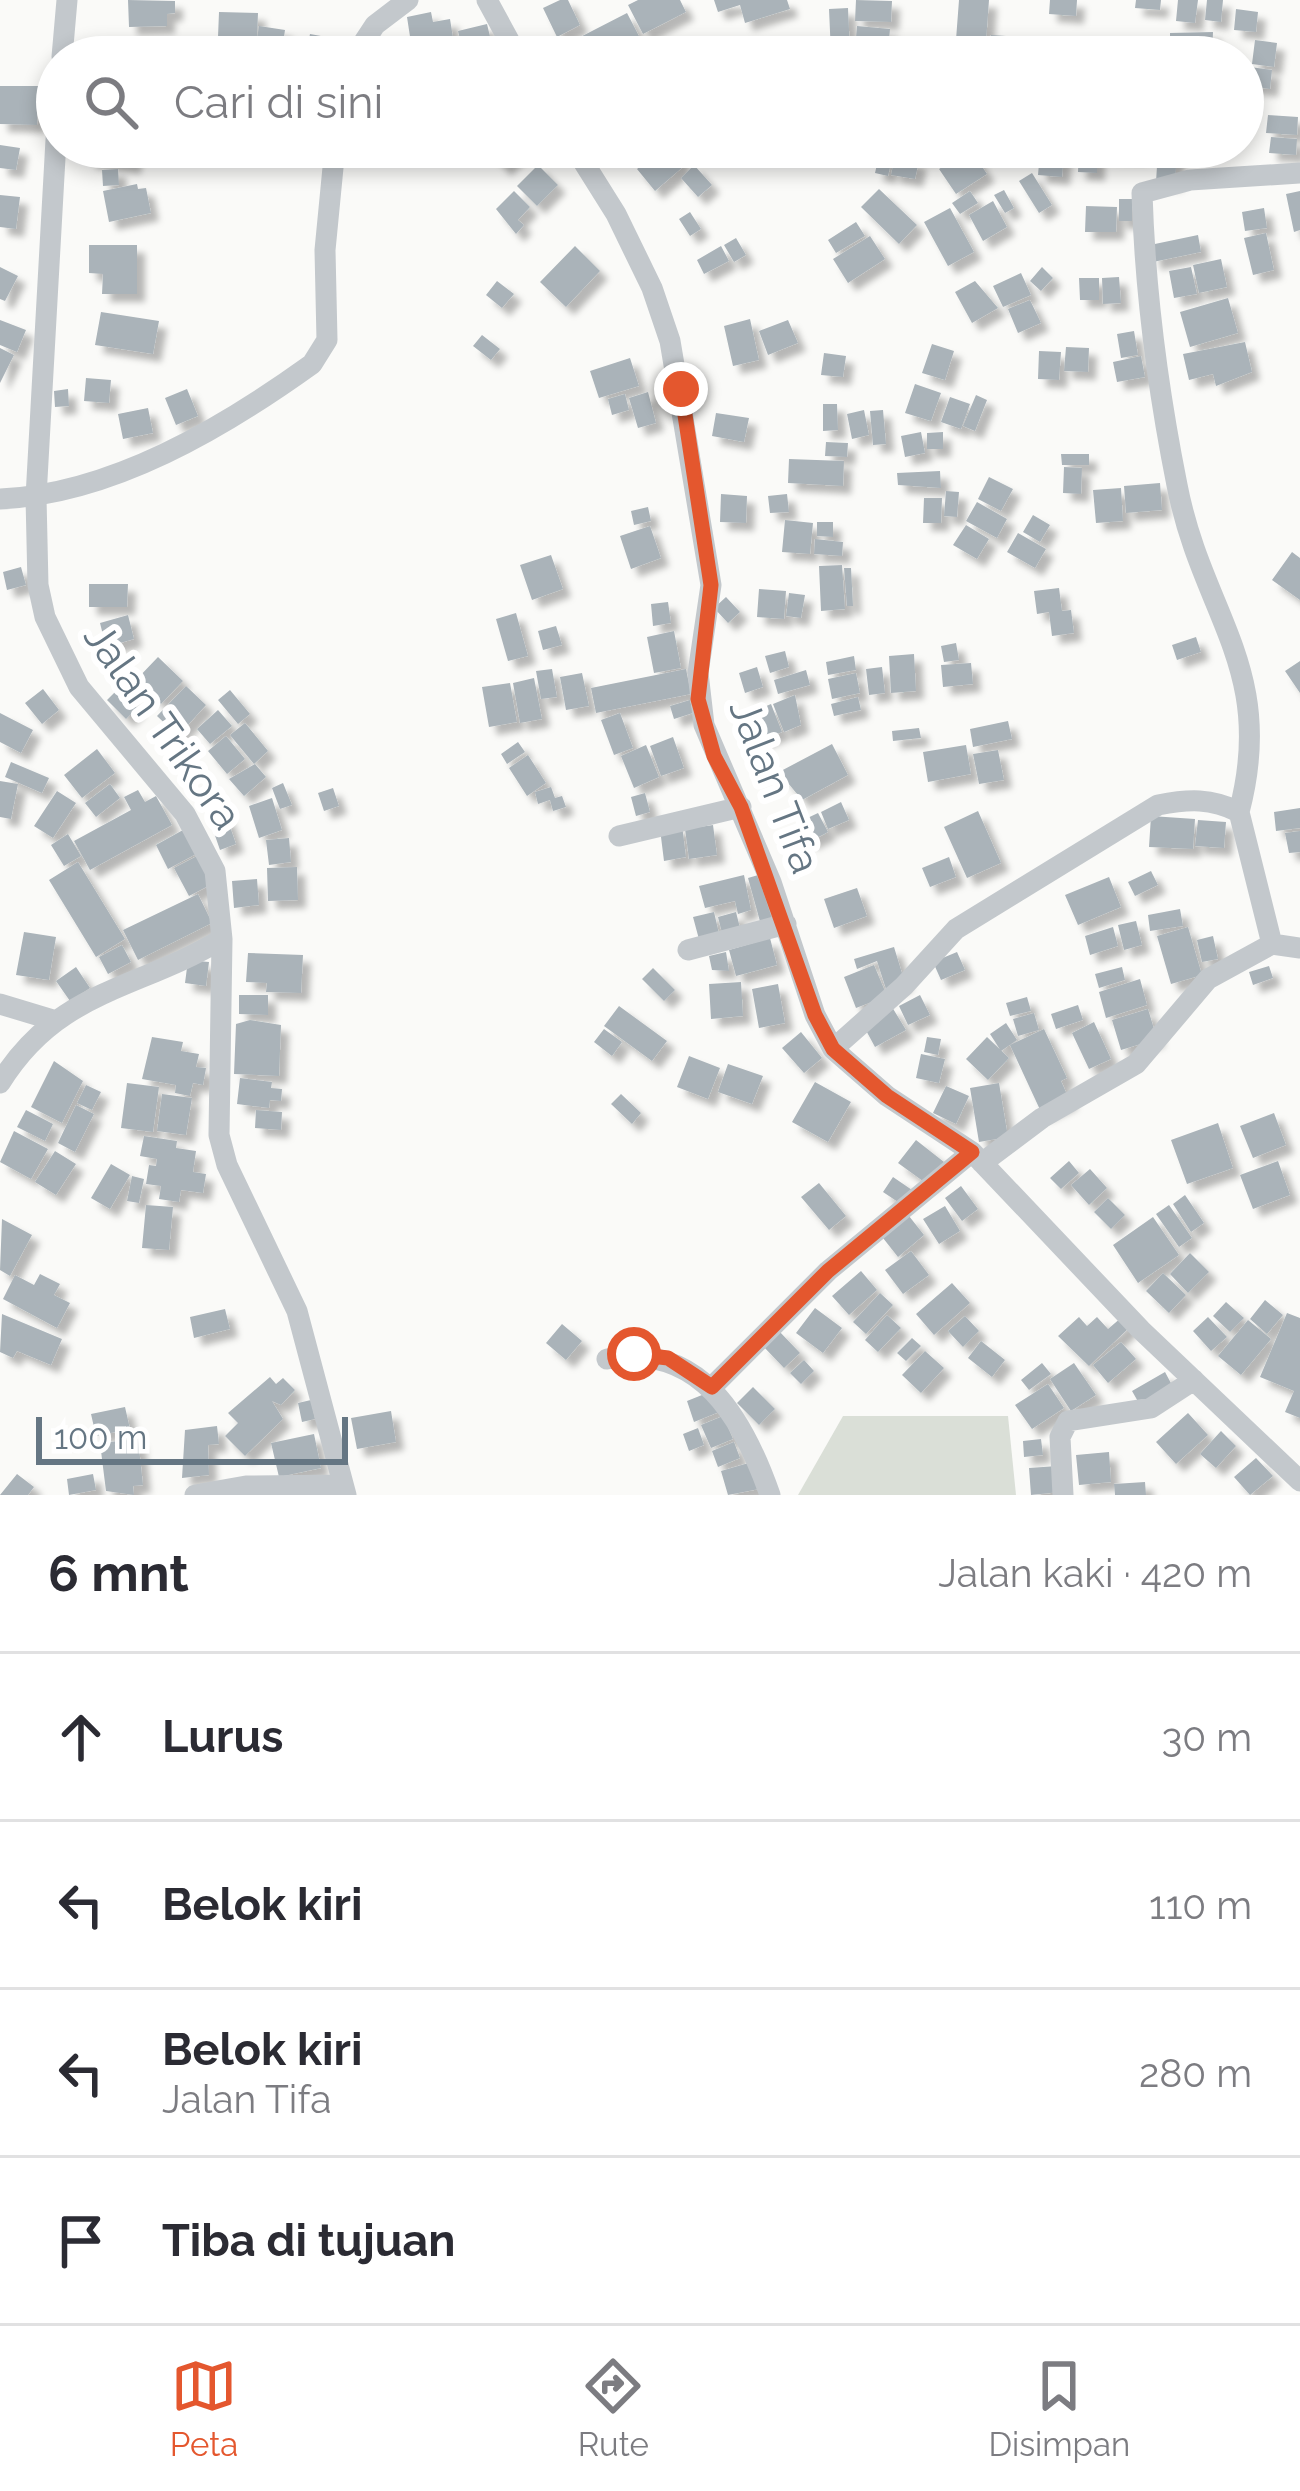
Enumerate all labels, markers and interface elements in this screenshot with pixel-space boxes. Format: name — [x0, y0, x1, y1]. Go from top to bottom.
search box — [36, 36, 1264, 168]
icon: search — [78, 69, 144, 135]
text: Cari di sini — [174, 76, 383, 129]
route end — [654, 362, 708, 416]
street label: Jalan Trikora — [74, 613, 252, 839]
street label: Jalan Tifa — [719, 692, 831, 880]
route start — [607, 1327, 661, 1381]
scale bar — [36, 1411, 348, 1464]
text: 100 m — [54, 1418, 147, 1457]
text: 6 mnt — [48, 1543, 189, 1603]
text: Jalan kaki · 420 m — [938, 1550, 1252, 1596]
icon: ahead — [48, 1704, 114, 1770]
text: Lurus — [162, 1710, 284, 1763]
text: 30 m — [1162, 1714, 1252, 1760]
icon: left — [48, 1872, 114, 1938]
text: Belok kiri — [162, 1878, 362, 1931]
text: 110 m — [1149, 1882, 1252, 1928]
text: Belok kiri — [162, 2023, 362, 2076]
icon: left — [48, 2040, 114, 2106]
text: 280 m — [1139, 2050, 1252, 2096]
text: Jalan Tifa — [162, 2076, 331, 2122]
icon: arrive — [48, 2208, 114, 2274]
text: Tiba di tujuan — [162, 2214, 455, 2267]
tab: Peta — [170, 2353, 238, 2464]
tab: Rute — [578, 2353, 649, 2464]
tab: Disimpan — [988, 2353, 1130, 2464]

